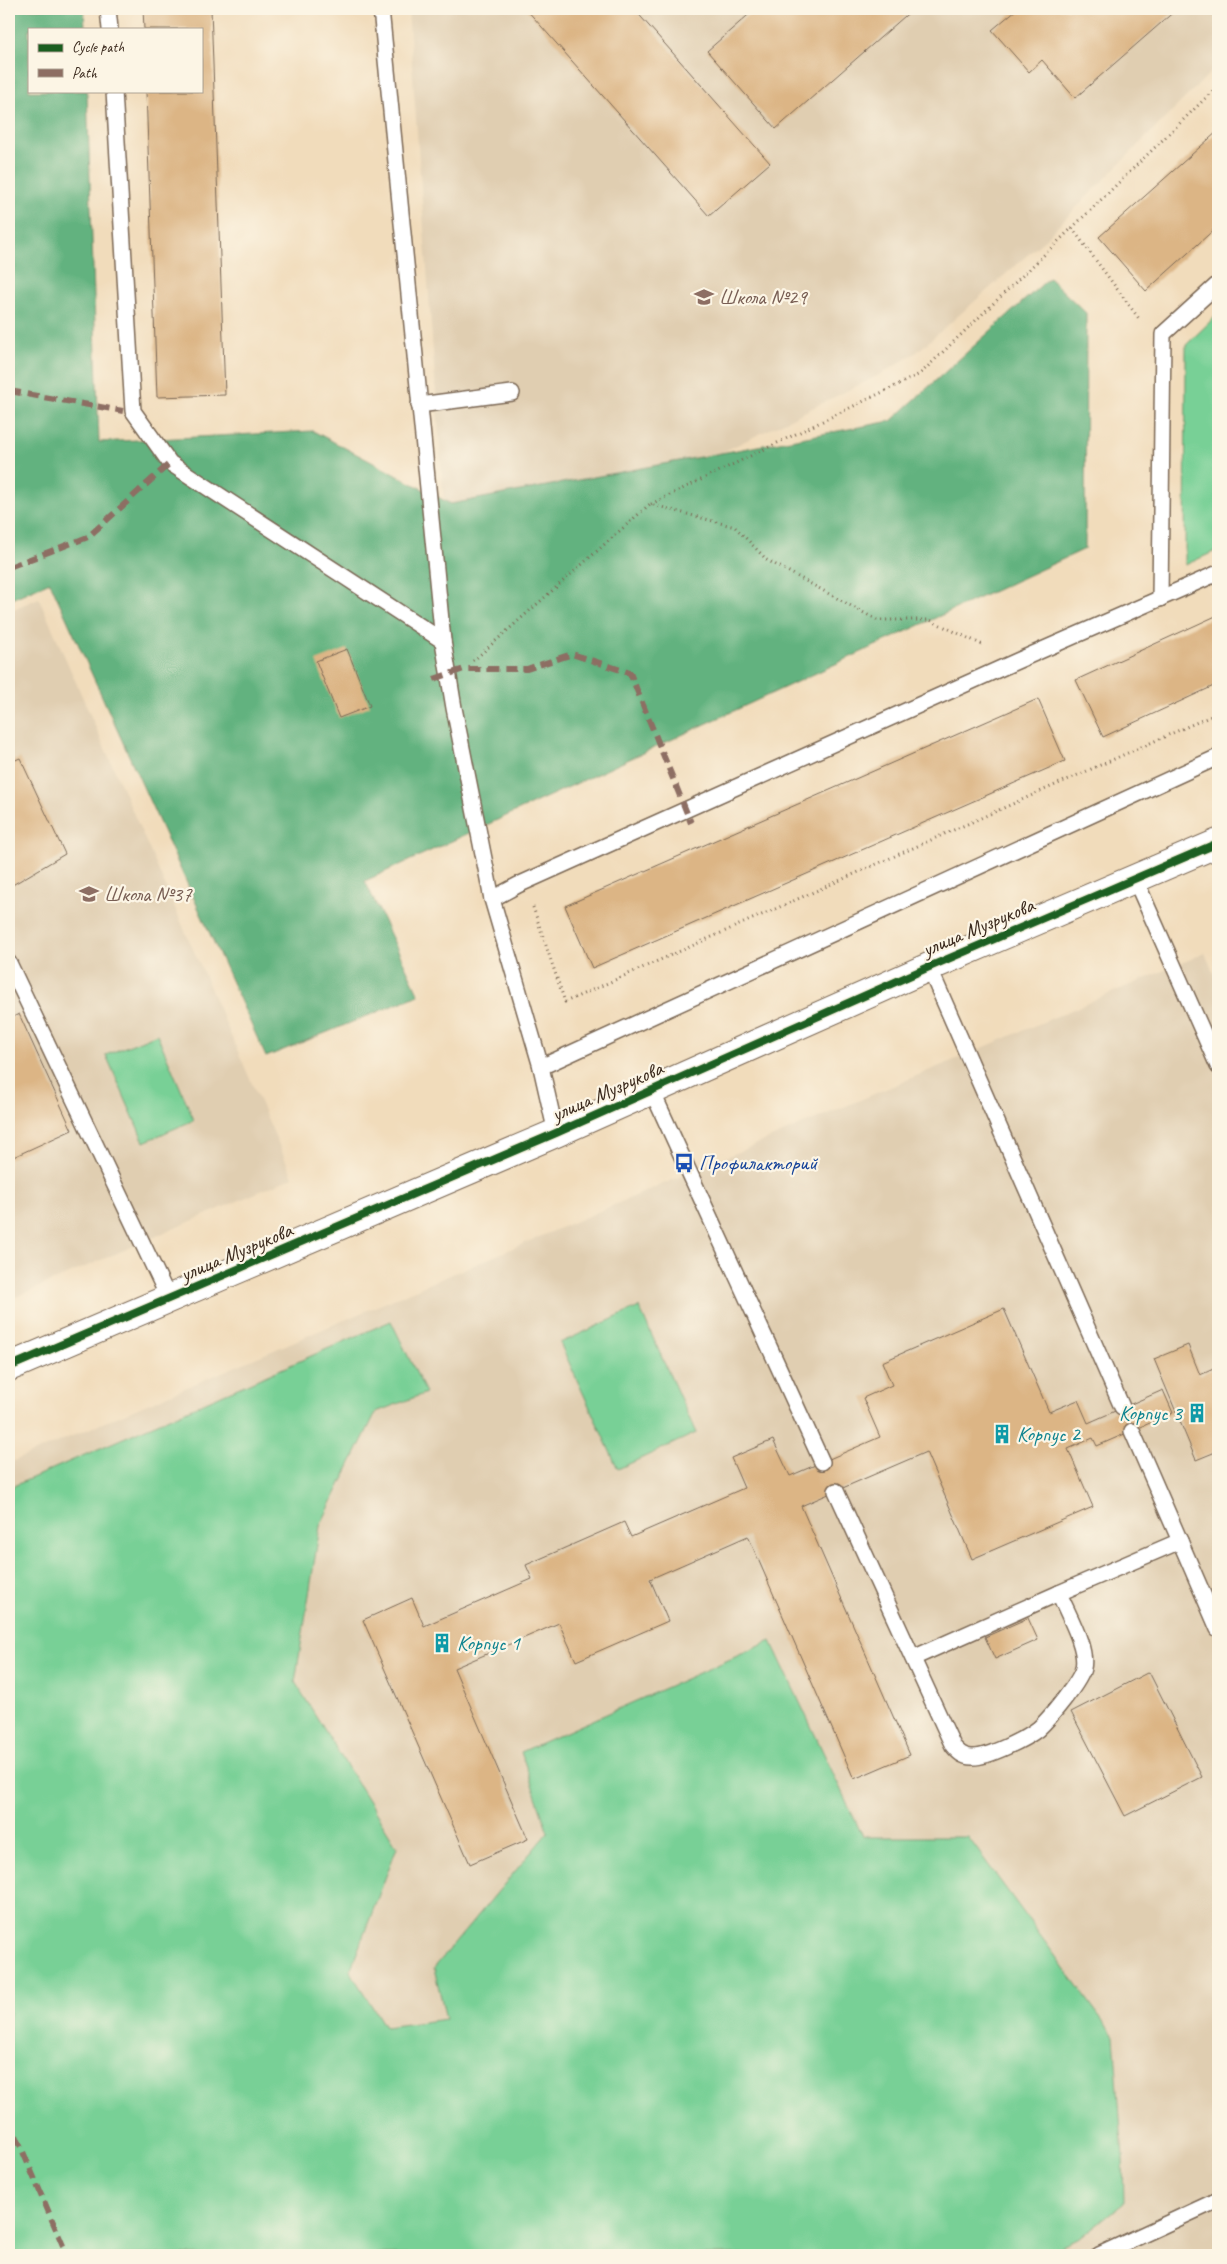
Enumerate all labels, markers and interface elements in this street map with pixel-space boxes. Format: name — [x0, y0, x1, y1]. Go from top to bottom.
legend — [28, 28, 202, 92]
text: Cycle path — [72, 38, 124, 57]
text: Path — [72, 64, 98, 83]
place label: Школа №29 — [719, 284, 808, 310]
school or university icon: Школа №29 — [693, 286, 715, 308]
place label: Школа №37 — [104, 881, 193, 907]
school or university icon: Школа №37 — [78, 883, 100, 905]
street label: улица Музрукова — [916, 891, 1040, 963]
street label: улица Музрукова — [545, 1054, 668, 1128]
place label: Профилакторий — [699, 1150, 818, 1176]
bus stop icon: Профилакторий — [673, 1152, 695, 1174]
street label: улица Музрукова — [174, 1216, 298, 1288]
place label: Корпус 3 — [1119, 1400, 1184, 1426]
building icon: Корпус 3 — [1186, 1402, 1208, 1424]
place label: Корпус 2 — [1017, 1421, 1082, 1447]
building icon: Корпус 2 — [991, 1423, 1013, 1445]
place label: Корпус 1 — [457, 1630, 522, 1656]
building icon: Корпус 1 — [431, 1632, 453, 1654]

